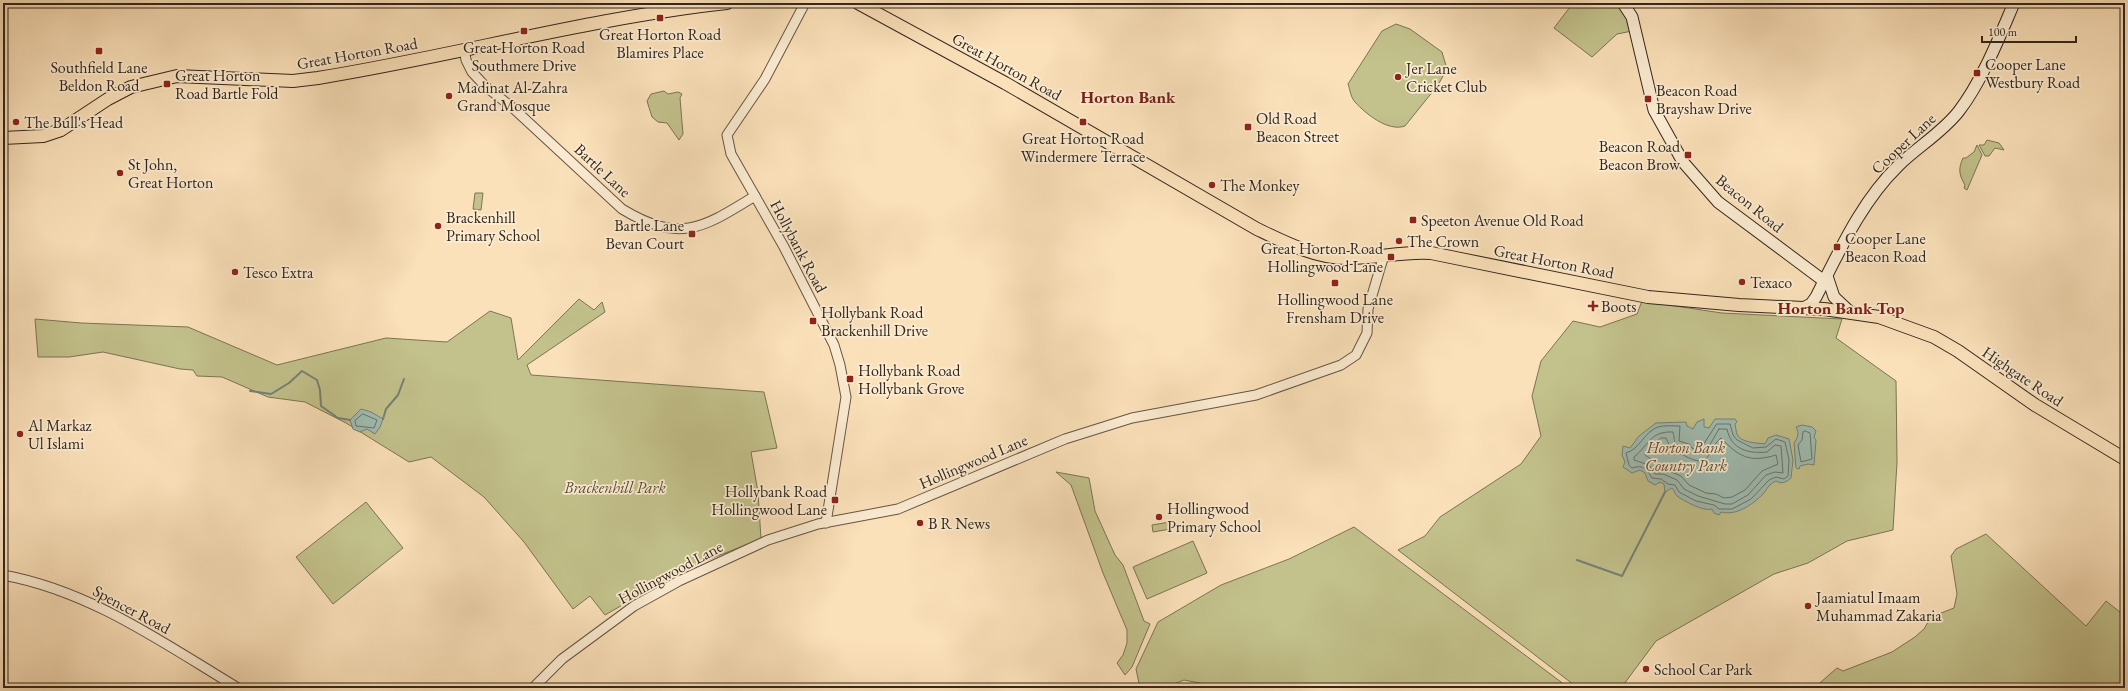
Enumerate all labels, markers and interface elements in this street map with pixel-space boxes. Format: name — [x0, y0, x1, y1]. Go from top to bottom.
marker: Great Horton Road Blamires Place — [655, 13, 665, 23]
scale bar — [1982, 18, 2076, 44]
place label: Great Horton Road Blamires Place — [599, 24, 722, 63]
text: 100 m — [1988, 24, 2018, 40]
marker: Great Horton Road Southmere Drive — [519, 26, 529, 36]
street label: Great Horton Road — [948, 28, 1066, 106]
street label: Great Horton Road — [295, 32, 420, 74]
place label: Great Horton Road Southmere Drive — [463, 37, 586, 76]
marker: Southfield Lane Beldon Road — [94, 46, 104, 56]
place label: Cooper Lane Westbury Road — [1985, 54, 2081, 93]
place label: Southfield Lane Beldon Road — [50, 57, 148, 96]
place label: Jer Lane Cricket Club — [1404, 58, 1487, 97]
place label: Great Horton Road Bartle Fold — [175, 65, 279, 104]
marker: Cooper Lane Westbury Road — [1972, 68, 1982, 78]
marker: Jer Lane Cricket Club — [1393, 72, 1403, 82]
place label: Madinat Al-Zahra Grand Mosque — [457, 77, 568, 116]
marker: Great Horton Road Bartle Fold — [162, 79, 172, 89]
place label: Beacon Road Brayshaw Drive — [1656, 80, 1752, 119]
district label: Horton Bank — [1081, 86, 1176, 108]
marker: Madinat Al-Zahra Grand Mosque — [444, 91, 454, 101]
marker: Beacon Road Brayshaw Drive — [1643, 94, 1653, 104]
place label: Old Road Beacon Street — [1256, 108, 1339, 147]
street label: Cooper Lane — [1867, 108, 1940, 179]
place label: The Bull's Head — [24, 112, 124, 133]
marker: The Bull's Head — [11, 117, 21, 127]
marker: Great Horton Road Windermere Terrace — [1078, 117, 1088, 127]
marker: Old Road Beacon Street — [1243, 122, 1253, 132]
place label: Great Horton Road Windermere Terrace — [1021, 128, 1145, 167]
place label: Beacon Road Beacon Brow — [1599, 136, 1681, 175]
street label: Bartle Lane — [570, 139, 635, 202]
marker: Beacon Road Beacon Brow — [1683, 150, 1693, 160]
place label: St John, Great Horton — [128, 154, 214, 193]
marker: St John, Great Horton — [115, 168, 125, 178]
street label: Beacon Road — [1711, 170, 1789, 238]
place label: The Monkey — [1220, 175, 1301, 196]
marker: The Monkey — [1207, 180, 1217, 190]
street label: Hollybank Road — [765, 196, 832, 297]
place label: Brackenhill Primary School — [446, 207, 540, 246]
place label: Speeton Avenue Old Road — [1421, 210, 1585, 231]
place label: Bartle Lane Bevan Court — [605, 215, 684, 254]
marker: Speeton Avenue Old Road — [1408, 215, 1418, 225]
marker: Brackenhill Primary School — [433, 221, 443, 231]
place label: Cooper Lane Beacon Road — [1845, 228, 1927, 267]
marker: Bartle Lane Bevan Court — [687, 229, 697, 239]
place label: The Crown — [1407, 231, 1480, 252]
marker: The Crown — [1394, 236, 1404, 246]
place label: Great Horton Road Hollingwood Lane — [1261, 238, 1384, 277]
street label: Great Horton Road — [1492, 240, 1617, 284]
marker: Cooper Lane Beacon Road — [1832, 242, 1842, 252]
marker: Great Horton Road Hollingwood Lane — [1386, 252, 1396, 262]
place label: Tesco Extra — [243, 262, 314, 283]
marker: Tesco Extra — [230, 267, 240, 277]
place label: Texaco — [1750, 272, 1792, 293]
marker: Texaco — [1737, 277, 1747, 287]
marker: Hollingwood Lane Frensham Drive — [1330, 278, 1340, 288]
place label: Hollingwood Lane Frensham Drive — [1277, 289, 1393, 328]
place label: Boots — [1601, 296, 1636, 317]
district label: Horton Bank Top — [1778, 297, 1904, 319]
marker: Boots — [1588, 301, 1598, 311]
place label: Hollybank Road Brackenhill Drive — [821, 302, 928, 341]
marker: Hollybank Road Brackenhill Drive — [808, 316, 818, 326]
street label: Highgate Road — [1978, 342, 2068, 412]
place label: Hollybank Road Hollybank Grove — [858, 360, 964, 399]
marker: Hollybank Road Hollybank Grove — [845, 374, 855, 384]
place label: Al Markaz Ul Islami — [27, 415, 92, 454]
marker: Al Markaz Ul Islami — [15, 429, 25, 439]
street label: Hollingwood Lane — [916, 429, 1031, 494]
park label: Horton Bank Country Park — [1645, 437, 1728, 476]
park label: Brackenhill Park — [563, 477, 666, 498]
place label: Hollybank Road Hollingwood Lane — [711, 481, 828, 520]
marker: Hollybank Road Hollingwood Lane — [830, 495, 840, 505]
place label: Hollingwood Primary School — [1167, 498, 1261, 537]
marker: Hollingwood Primary School — [1154, 512, 1164, 522]
place label: B R News — [928, 513, 990, 534]
marker: B R News — [915, 518, 925, 528]
street label: Hollingwood Lane — [614, 536, 726, 609]
street label: Spencer Road — [89, 580, 175, 639]
place label: Jaamiatul Imaam Muhammad Zakaria — [1814, 587, 1942, 626]
marker: Jaamiatul Imaam Muhammad Zakaria — [1803, 601, 1813, 611]
place label: School Car Park — [1654, 659, 1753, 680]
marker: School Car Park — [1641, 664, 1651, 674]

